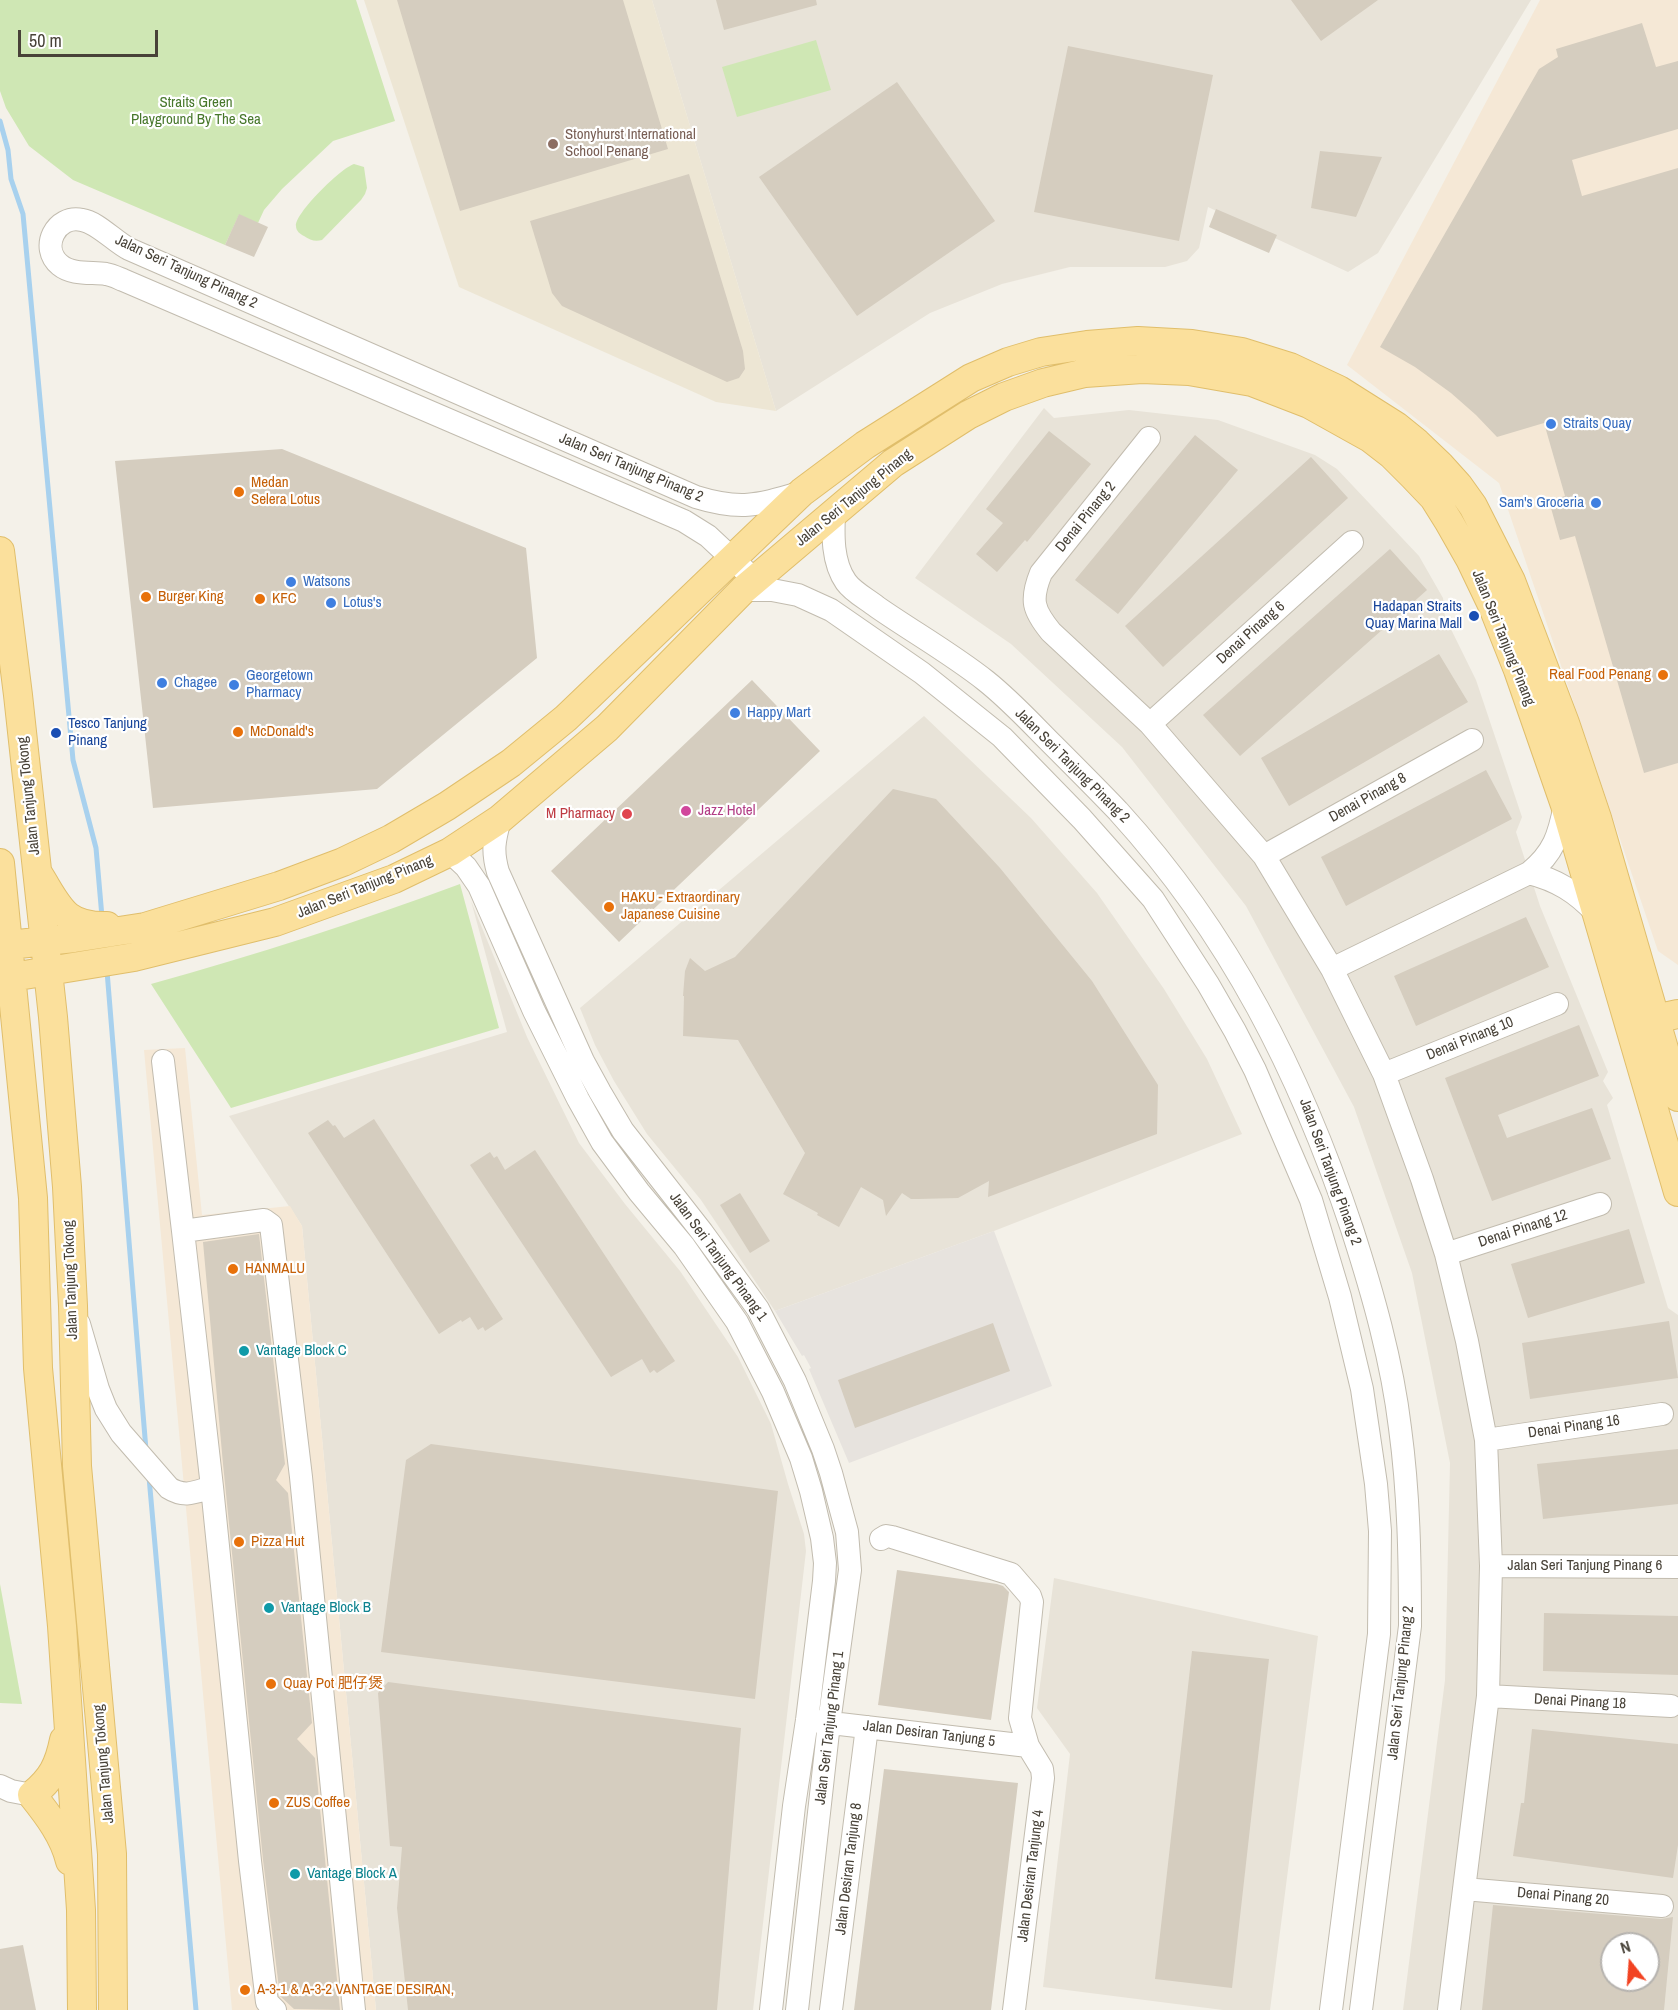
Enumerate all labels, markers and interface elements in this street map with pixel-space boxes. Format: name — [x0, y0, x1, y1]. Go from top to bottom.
scale bar — [21, 18, 160, 56]
text: 50 m — [29, 28, 62, 53]
park label: Straits Green Playground By The Sea — [131, 94, 261, 129]
place label: Stonyhurst International School Penang — [565, 126, 696, 161]
marker: Stonyhurst International School Penang — [546, 137, 560, 151]
street label: Jalan Seri Tanjung Pinang 2 — [112, 231, 260, 313]
place label: Straits Quay — [1563, 415, 1631, 433]
marker: Straits Quay — [1544, 417, 1558, 431]
street label: Jalan Seri Tanjung Pinang 2 — [556, 429, 706, 507]
street label: Jalan Seri Tanjung Pinang — [792, 446, 916, 550]
place label: Medan Selera Lotus — [251, 474, 320, 509]
street label: Denai Pinang 2 — [1052, 478, 1120, 556]
marker: Medan Selera Lotus — [232, 485, 246, 499]
place label: Sam's Groceria — [1499, 494, 1584, 512]
marker: Sam's Groceria — [1589, 496, 1603, 510]
street label: Jalan Seri Tanjung Pinang — [1468, 568, 1538, 708]
place label: Watsons — [303, 573, 350, 591]
marker: Watsons — [284, 575, 298, 589]
place label: Burger King — [158, 588, 224, 606]
marker: Burger King — [139, 590, 153, 604]
place label: KFC — [272, 590, 297, 608]
marker: KFC — [253, 592, 267, 606]
place label: Lotus's — [343, 594, 382, 612]
marker: Lotus's — [324, 596, 338, 610]
street label: Denai Pinang 6 — [1213, 598, 1289, 668]
place label: Hadapan Straits Quay Marina Mall — [1365, 598, 1462, 633]
marker: Hadapan Straits Quay Marina Mall — [1467, 609, 1481, 623]
place label: Real Food Penang — [1549, 666, 1651, 684]
place label: Georgetown Pharmacy — [246, 667, 313, 702]
marker: Real Food Penang — [1656, 668, 1670, 682]
place label: Chagee — [174, 674, 217, 692]
marker: Chagee — [155, 676, 169, 690]
marker: Georgetown Pharmacy — [227, 678, 241, 692]
place label: Happy Mart — [747, 704, 811, 722]
street label: Jalan Seri Tanjung Pinang 2 — [1011, 705, 1133, 827]
marker: Happy Mart — [728, 706, 742, 720]
place label: Tesco Tanjung Pinang — [68, 715, 147, 750]
place label: McDonald's — [250, 723, 314, 741]
marker: McDonald's — [231, 725, 245, 739]
marker: Tesco Tanjung Pinang — [49, 726, 63, 740]
street label: Jalan Tanjung Tokong — [14, 736, 44, 856]
street label: Denai Pinang 8 — [1326, 769, 1410, 827]
place label: Jazz Hotel — [698, 802, 755, 820]
marker: Jazz Hotel — [679, 804, 693, 818]
place label: M Pharmacy — [546, 805, 615, 823]
marker: M Pharmacy — [620, 807, 634, 821]
street label: Jalan Seri Tanjung Pinang — [295, 852, 435, 922]
place label: HAKU - Extraordinary Japanese Cuisine — [621, 889, 740, 924]
marker: HAKU - Extraordinary Japanese Cuisine — [602, 900, 616, 914]
street label: Denai Pinang 10 — [1424, 1013, 1516, 1065]
street label: Jalan Seri Tanjung Pinang 2 — [1295, 1096, 1365, 1248]
street label: Jalan Seri Tanjung Pinang 1 — [665, 1189, 771, 1325]
street label: Denai Pinang 12 — [1476, 1206, 1570, 1252]
street label: Jalan Tanjung Tokong — [60, 1220, 82, 1340]
place label: HANMALU — [245, 1260, 305, 1278]
marker: HANMALU — [226, 1262, 240, 1276]
place label: Vantage Block C — [256, 1342, 347, 1360]
marker: Vantage Block C — [237, 1344, 251, 1358]
street label: Denai Pinang 16 — [1527, 1412, 1621, 1442]
place label: Pizza Hut — [251, 1533, 304, 1551]
marker: Pizza Hut — [232, 1535, 246, 1549]
street label: Jalan Seri Tanjung Pinang 6 — [1508, 1557, 1662, 1575]
place label: Vantage Block B — [281, 1599, 371, 1617]
marker: Vantage Block B — [262, 1601, 276, 1615]
street label: Jalan Seri Tanjung Pinang 2 — [1384, 1605, 1418, 1761]
street label: Jalan Seri Tanjung Pinang 1 — [812, 1650, 848, 1806]
place label: Quay Pot 肥仔煲 — [283, 1675, 383, 1693]
marker: Quay Pot 肥仔煲 — [264, 1677, 278, 1691]
street label: Denai Pinang 18 — [1533, 1691, 1627, 1713]
street label: Jalan Tanjung Tokong — [90, 1704, 118, 1824]
street label: Jalan Desiran Tanjung 5 — [862, 1717, 996, 1751]
place label: ZUS Coffee — [286, 1794, 350, 1812]
marker: ZUS Coffee — [267, 1796, 281, 1810]
street label: Jalan Desiran Tanjung 8 — [832, 1802, 866, 1936]
street label: Jalan Desiran Tanjung 4 — [1014, 1809, 1048, 1943]
place label: Vantage Block A — [307, 1865, 397, 1883]
marker: Vantage Block A — [288, 1867, 302, 1881]
street label: Denai Pinang 20 — [1516, 1884, 1610, 1910]
north arrow — [1600, 1932, 1660, 1992]
text: N — [1618, 1935, 1633, 1959]
place label: A-3-1 & A-3-2 VANTAGE DESIRAN, — [257, 1981, 454, 1999]
marker: A-3-1 & A-3-2 VANTAGE DESIRAN, — [238, 1983, 252, 1997]

